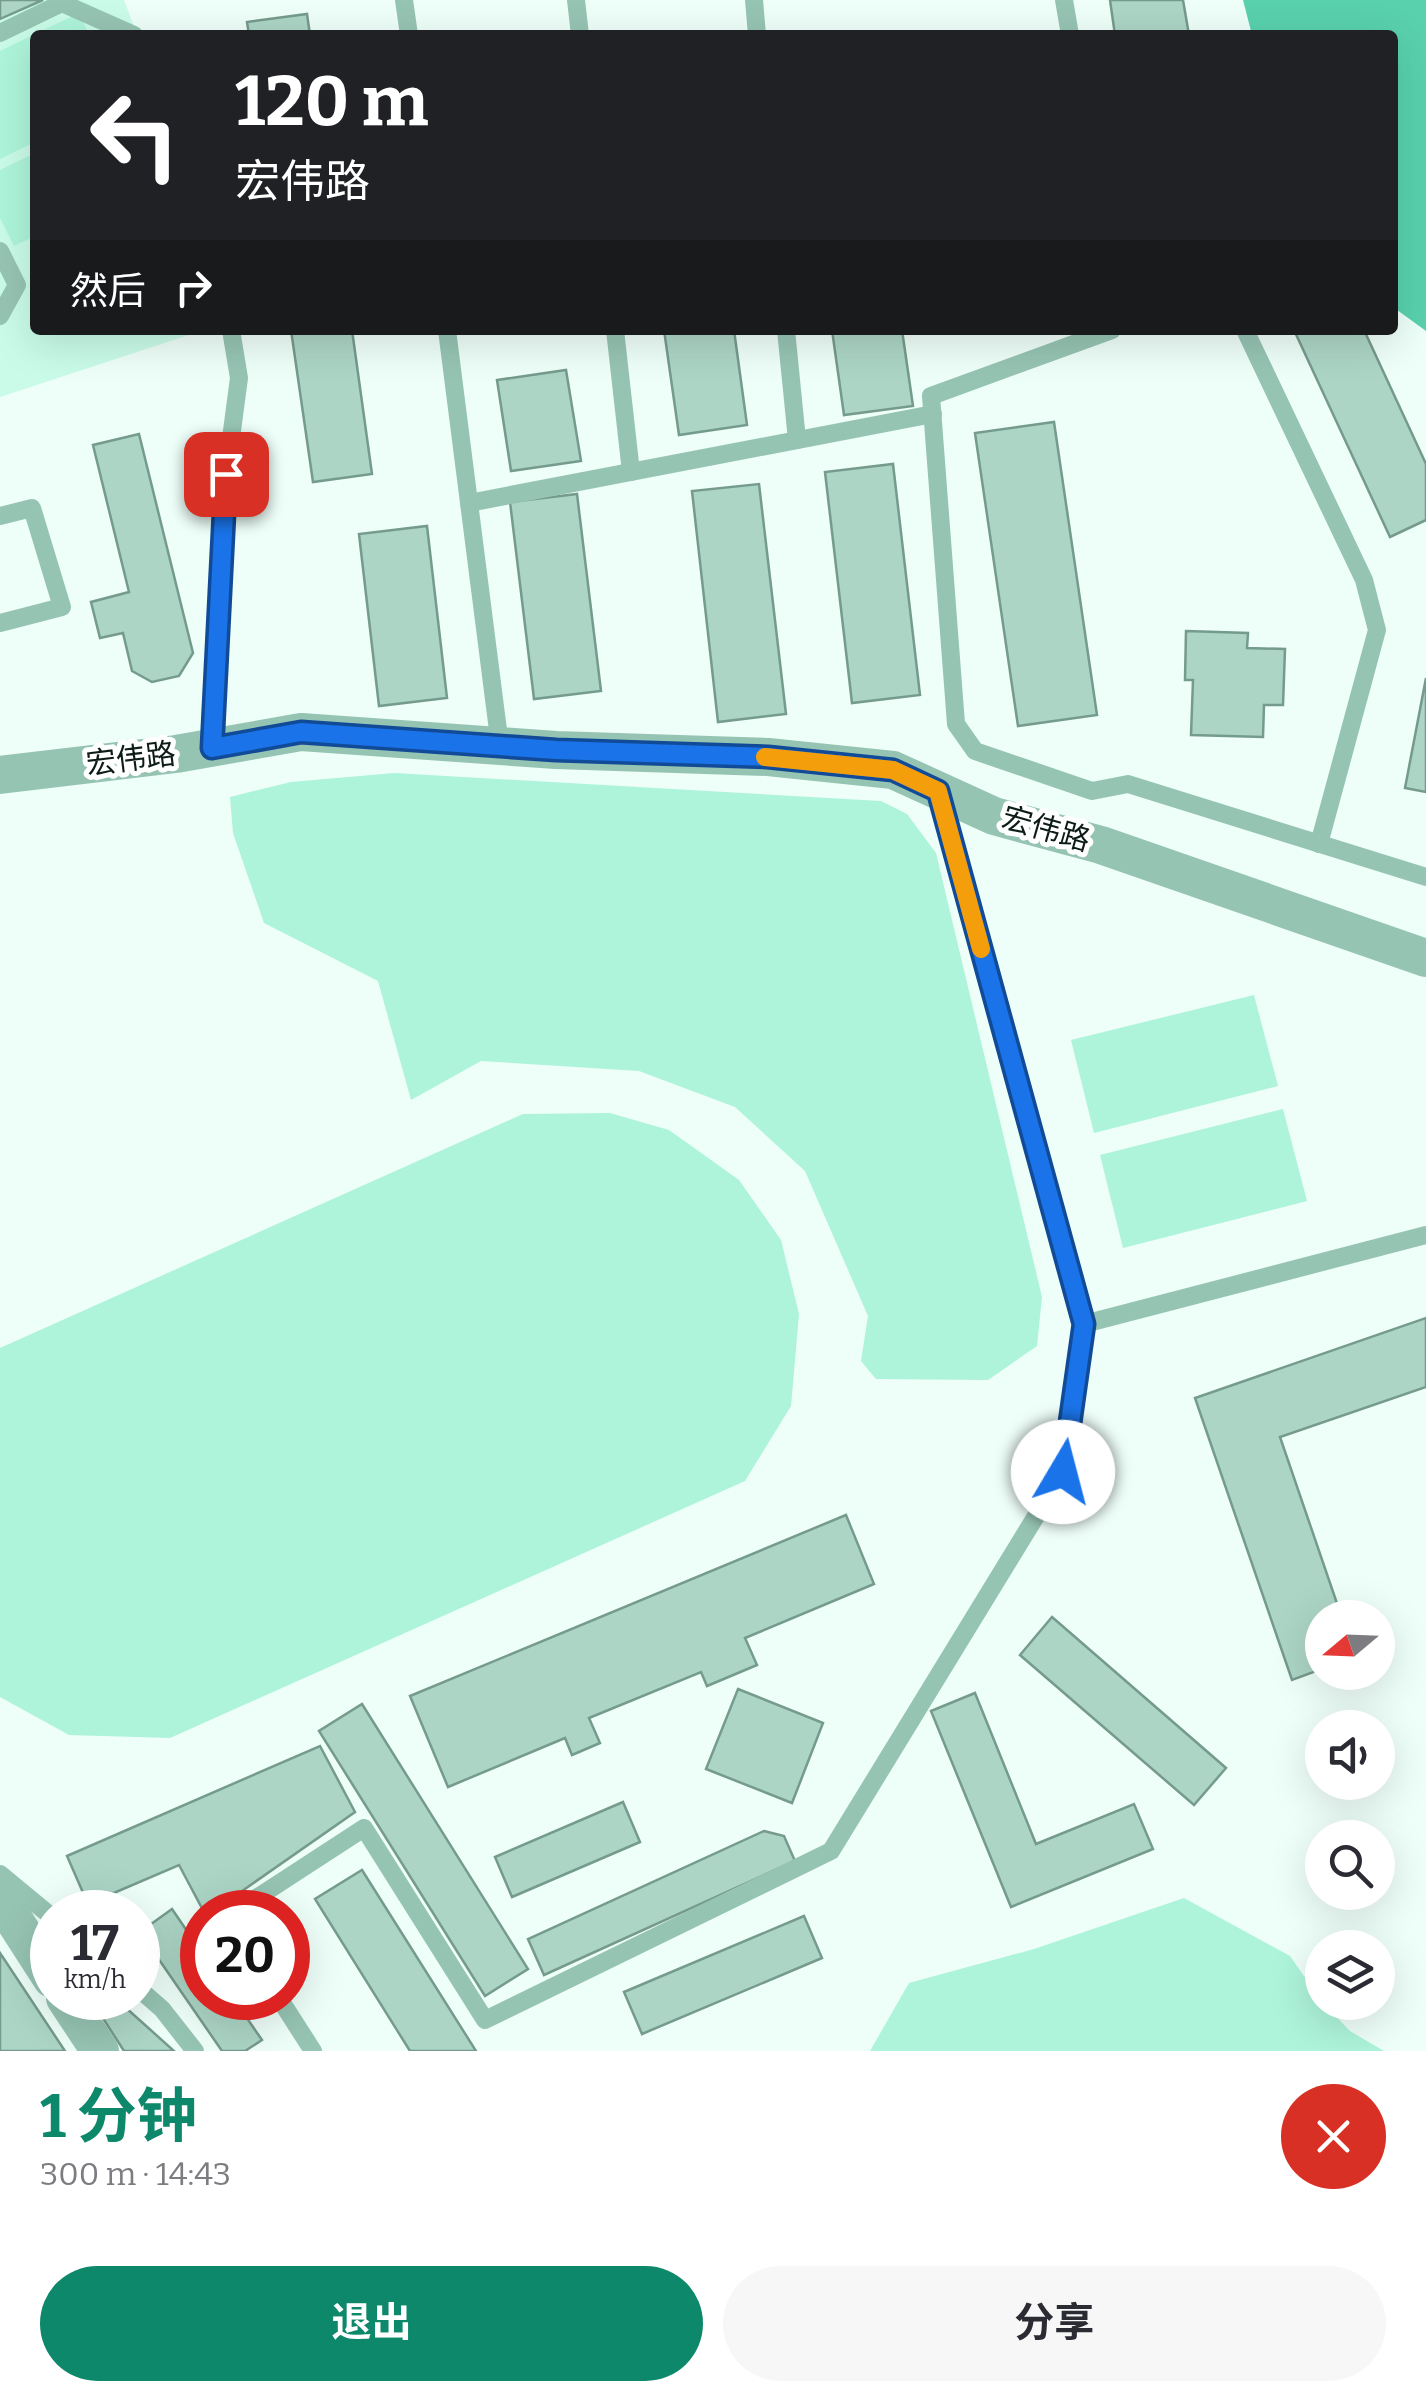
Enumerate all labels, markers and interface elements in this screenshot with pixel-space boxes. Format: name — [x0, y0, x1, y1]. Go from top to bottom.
text: 120 m — [235, 60, 428, 144]
icon: left — [70, 70, 200, 200]
text: 宏伟路 — [235, 155, 370, 209]
icon: right — [166, 260, 221, 315]
text: 然后 — [70, 268, 146, 314]
pin — [184, 432, 269, 517]
icon: arrive — [199, 447, 254, 502]
street label: 宏伟路 — [84, 736, 178, 782]
street label: 宏伟路 — [998, 799, 1094, 859]
position arrow — [1011, 1420, 1115, 1524]
north arrow — [1305, 1600, 1395, 1690]
map controls — [1305, 1600, 1395, 2020]
button: sound — [1305, 1710, 1395, 1800]
button: search — [1305, 1820, 1395, 1910]
speed limit sign: 20 — [180, 1890, 310, 2020]
text: 17 — [71, 1913, 119, 1973]
button: layers — [1305, 1930, 1395, 2020]
text: km/h — [64, 1965, 126, 1995]
text: 1 分钟 — [40, 2081, 197, 2153]
button: close — [1281, 2084, 1386, 2189]
text: 300 m · 14:43 — [40, 2155, 231, 2193]
button: 退出 — [40, 2266, 703, 2381]
button: 分享 — [723, 2266, 1386, 2381]

